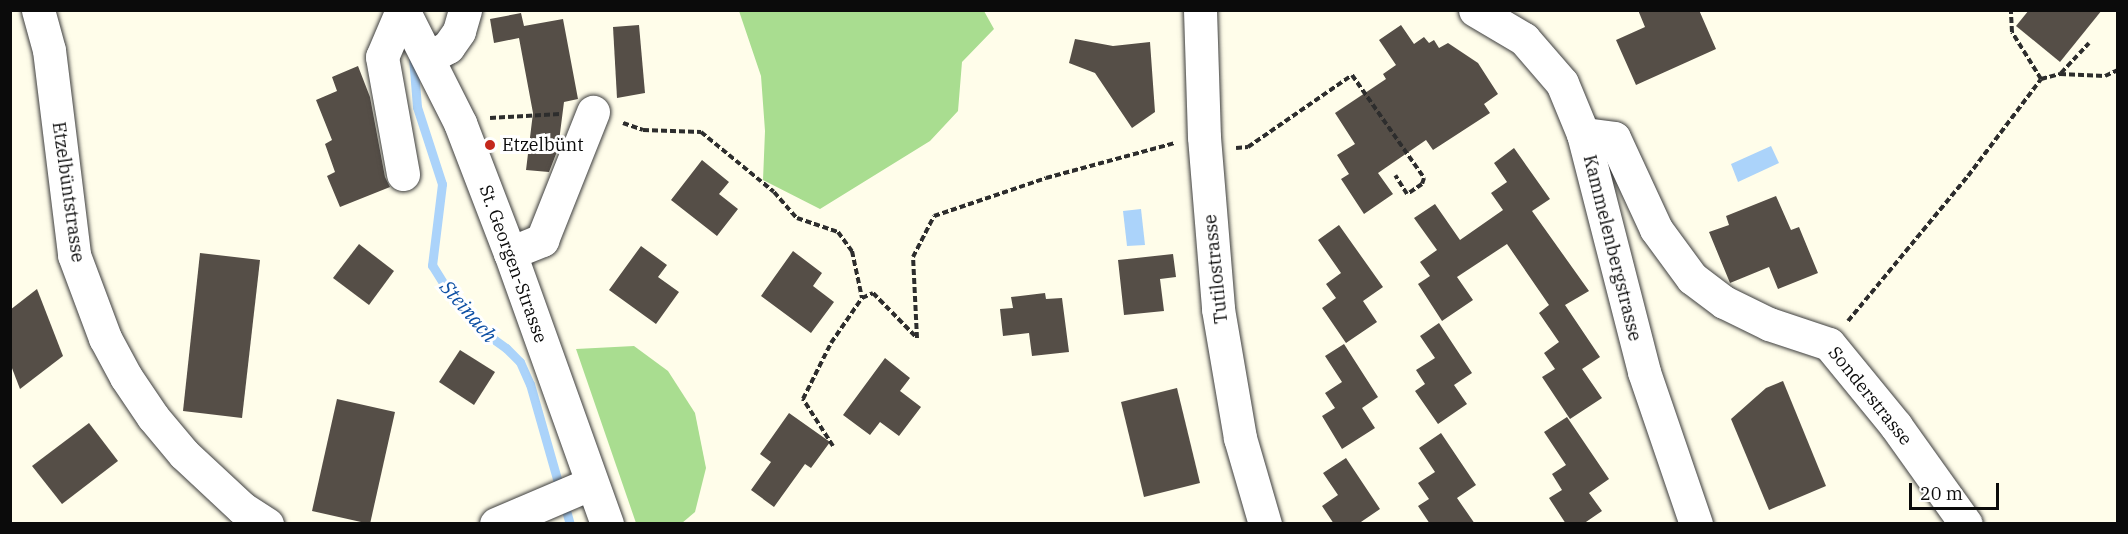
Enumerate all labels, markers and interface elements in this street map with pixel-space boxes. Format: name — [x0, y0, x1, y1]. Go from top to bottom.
street label: Etzelbüntstrasse — [47, 120, 89, 264]
place label: Etzelbünt — [502, 134, 584, 156]
marker: Etzelbünt — [483, 138, 497, 152]
street label: Kammelenbergstrasse — [1578, 153, 1646, 343]
street label: St. Georgen-Strasse — [474, 182, 552, 346]
street label: Tutilostrasse — [1200, 213, 1232, 325]
water label: Steinach — [435, 275, 503, 347]
street label: Sonderstrasse — [1824, 342, 1916, 450]
scale bar — [1912, 471, 2002, 509]
text: 20 m — [1920, 482, 1963, 505]

